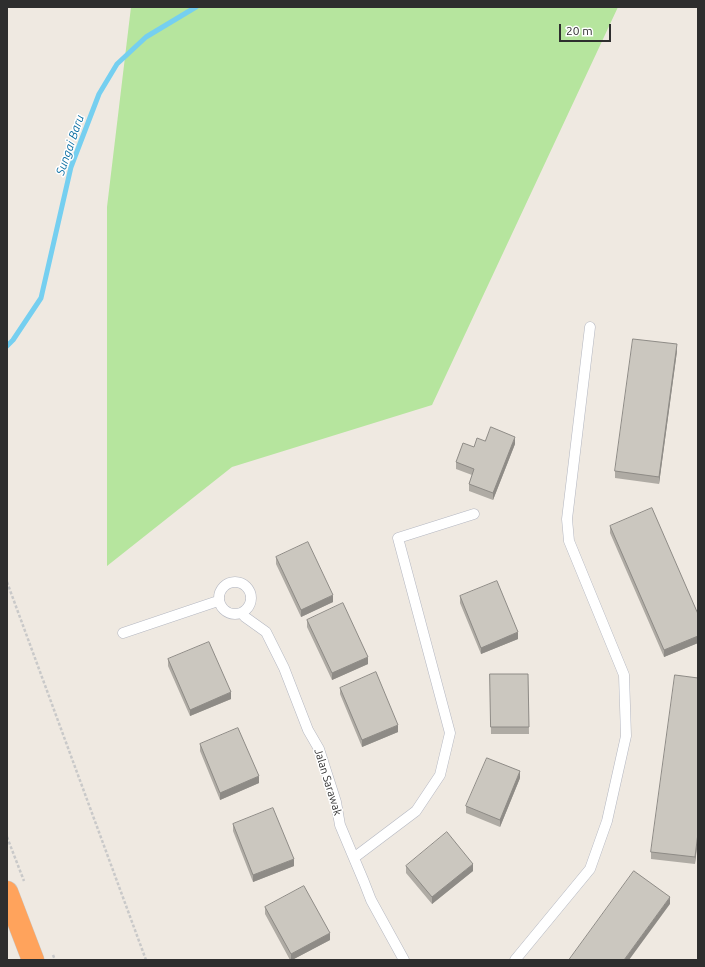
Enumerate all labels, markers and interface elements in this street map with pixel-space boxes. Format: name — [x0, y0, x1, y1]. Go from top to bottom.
scale bar — [561, 16, 613, 42]
text: 20 m — [566, 24, 593, 37]
water label: Sungai Baru — [53, 113, 87, 177]
street label: Jalan Sarawak — [312, 747, 344, 817]

